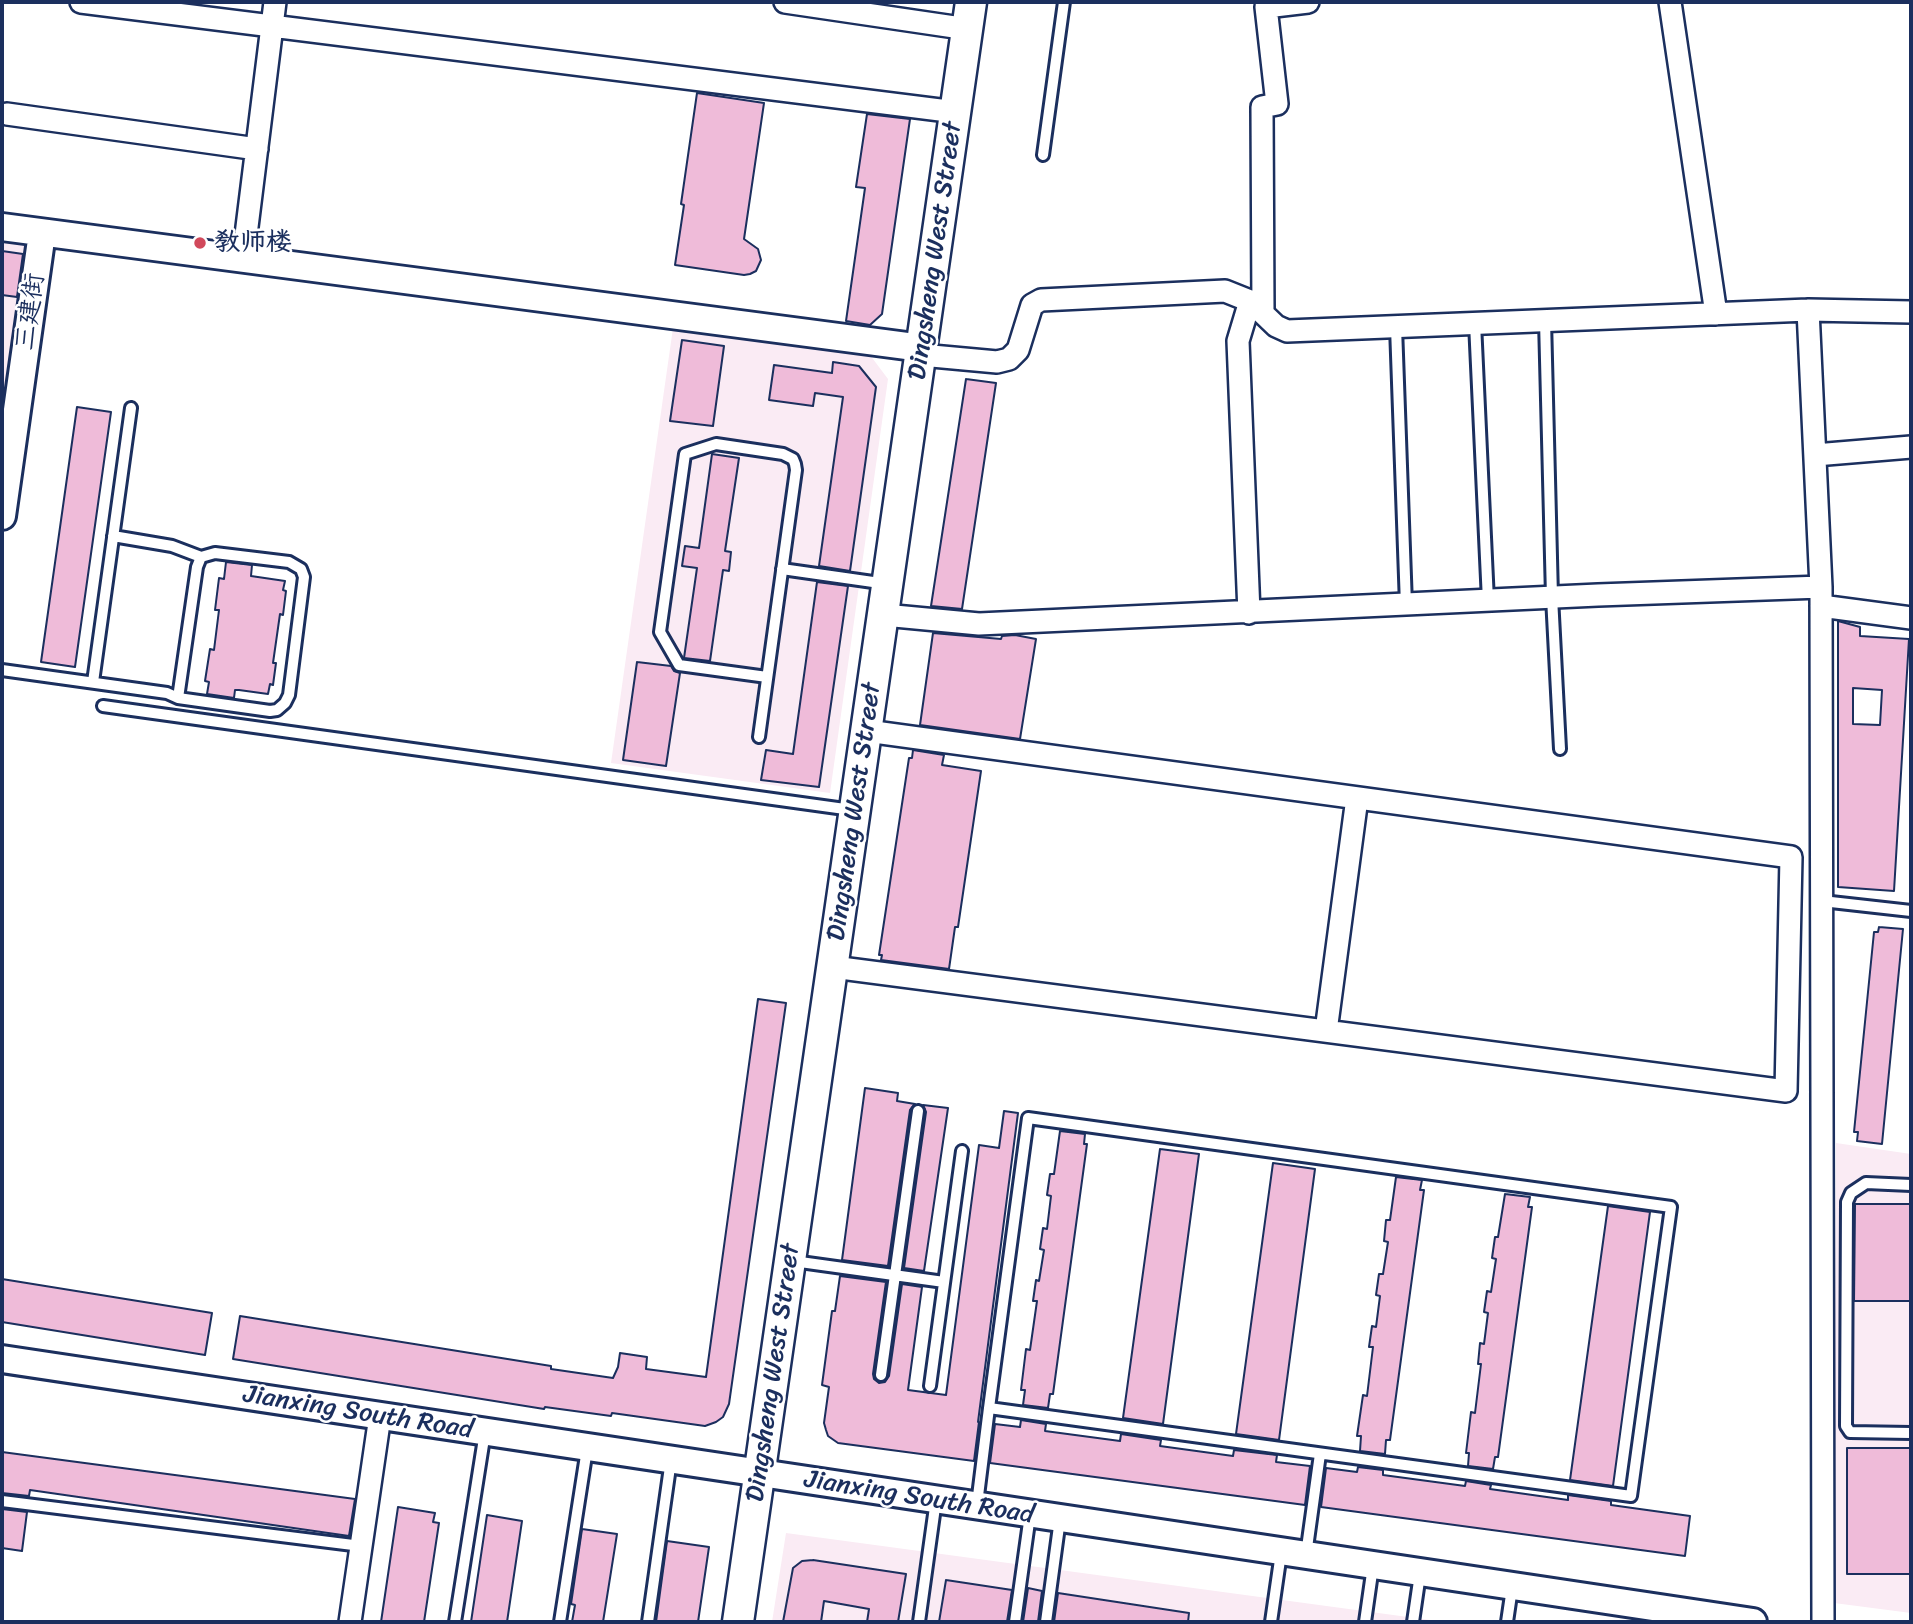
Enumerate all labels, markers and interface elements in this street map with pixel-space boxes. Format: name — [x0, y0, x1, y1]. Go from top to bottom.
street label: Dingsheng West Street — [902, 120, 970, 382]
place label: 教师楼 — [214, 227, 292, 259]
marker: 教师楼 — [192, 235, 208, 251]
street label: 三建街 — [10, 271, 52, 353]
street label: Dingsheng West Street — [821, 681, 889, 943]
street label: Dingsheng West Street — [740, 1242, 808, 1504]
street label: Jianxing South Road — [241, 1379, 475, 1447]
street label: Jianxing South Road — [802, 1464, 1036, 1532]

